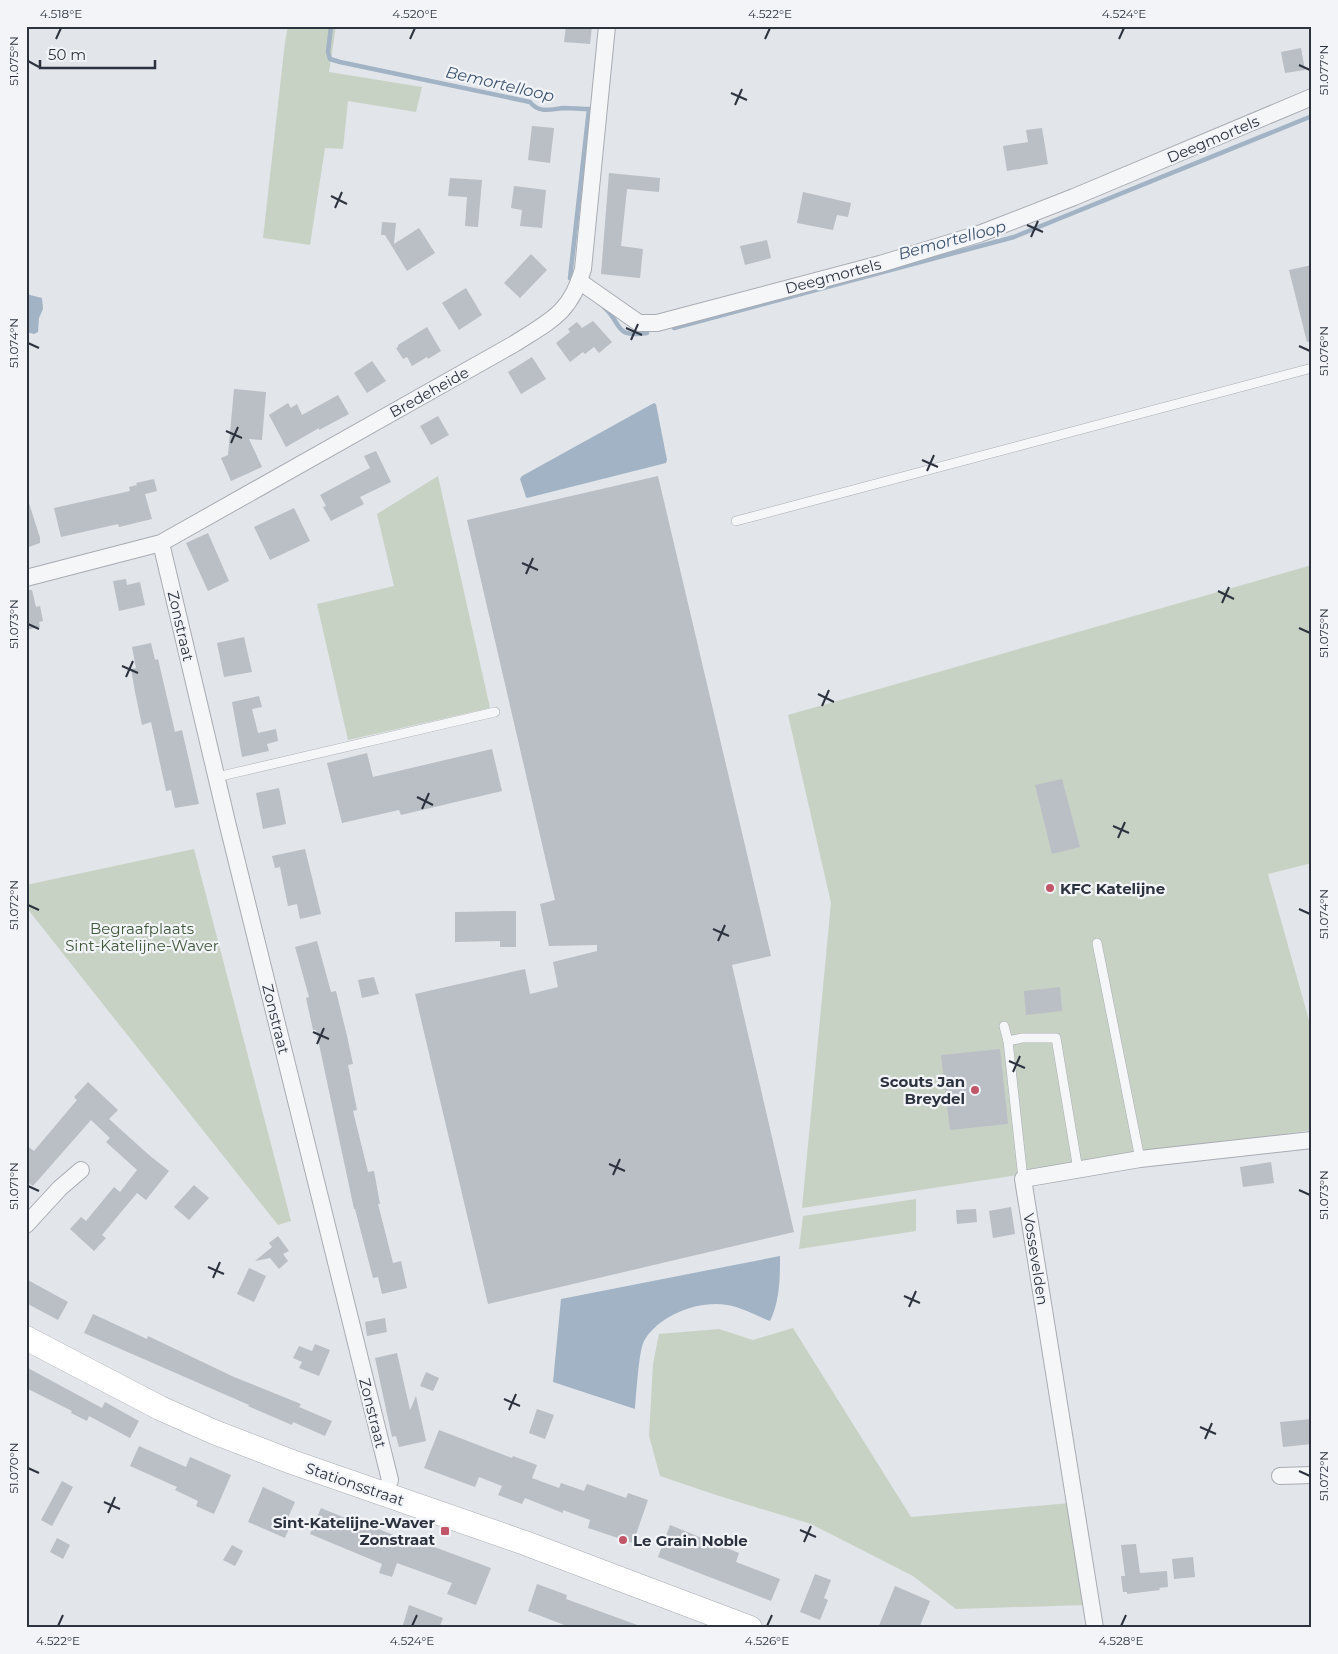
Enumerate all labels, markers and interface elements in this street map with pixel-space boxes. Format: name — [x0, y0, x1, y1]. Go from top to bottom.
text: 4.518°E — [40, 6, 82, 21]
text: 4.520°E — [392, 6, 438, 21]
text: 4.522°E — [748, 6, 792, 21]
text: 4.524°E — [1102, 6, 1146, 21]
text: 51.075°N — [6, 36, 21, 86]
scale bar — [40, 38, 155, 70]
text: 50 m — [48, 45, 86, 64]
text: 51.077°N — [1316, 45, 1331, 95]
water label: Bemortelloop — [444, 62, 556, 106]
street label: Deegmortels — [1164, 111, 1262, 167]
water label: Bemortelloop — [896, 216, 1008, 264]
street label: Deegmortels — [783, 254, 883, 298]
text: 51.074°N — [6, 318, 21, 368]
text: 51.076°N — [1316, 326, 1331, 376]
street label: Bredeheide — [386, 362, 472, 422]
street label: Zonstraat — [164, 589, 198, 663]
text: 51.073°N — [6, 599, 21, 649]
text: 51.075°N — [1316, 608, 1331, 658]
place label: KFC Katelijne — [1060, 879, 1165, 898]
text: 51.072°N — [6, 880, 21, 930]
marker: KFC Katelijne — [1044, 882, 1056, 894]
text: 51.074°N — [1316, 889, 1331, 939]
park label: Begraafplaats Sint-Katelijne-Waver — [65, 919, 219, 955]
street label: Zonstraat — [258, 982, 294, 1056]
place label: Scouts Jan Breydel — [880, 1072, 965, 1108]
marker: Scouts Jan Breydel — [969, 1084, 981, 1096]
text: 51.071°N — [6, 1162, 21, 1210]
text: 51.073°N — [1316, 1170, 1331, 1220]
street label: Vossevelden — [1019, 1212, 1053, 1306]
street label: Zonstraat — [355, 1376, 391, 1450]
text: 51.070°N — [6, 1443, 21, 1493]
text: 51.072°N — [1316, 1451, 1331, 1501]
street label: Stationsstraat — [303, 1458, 407, 1510]
place label: Sint-Katelijne-Waver Zonstraat — [273, 1513, 436, 1549]
marker: Sint-Katelijne-Waver Zonstraat — [439, 1525, 451, 1537]
place label: Le Grain Noble — [633, 1531, 748, 1550]
marker: Le Grain Noble — [617, 1534, 629, 1546]
text: 4.522°E — [36, 1633, 80, 1648]
text: 4.524°E — [390, 1633, 434, 1648]
text: 4.526°E — [745, 1633, 789, 1648]
text: 4.528°E — [1099, 1633, 1143, 1648]

